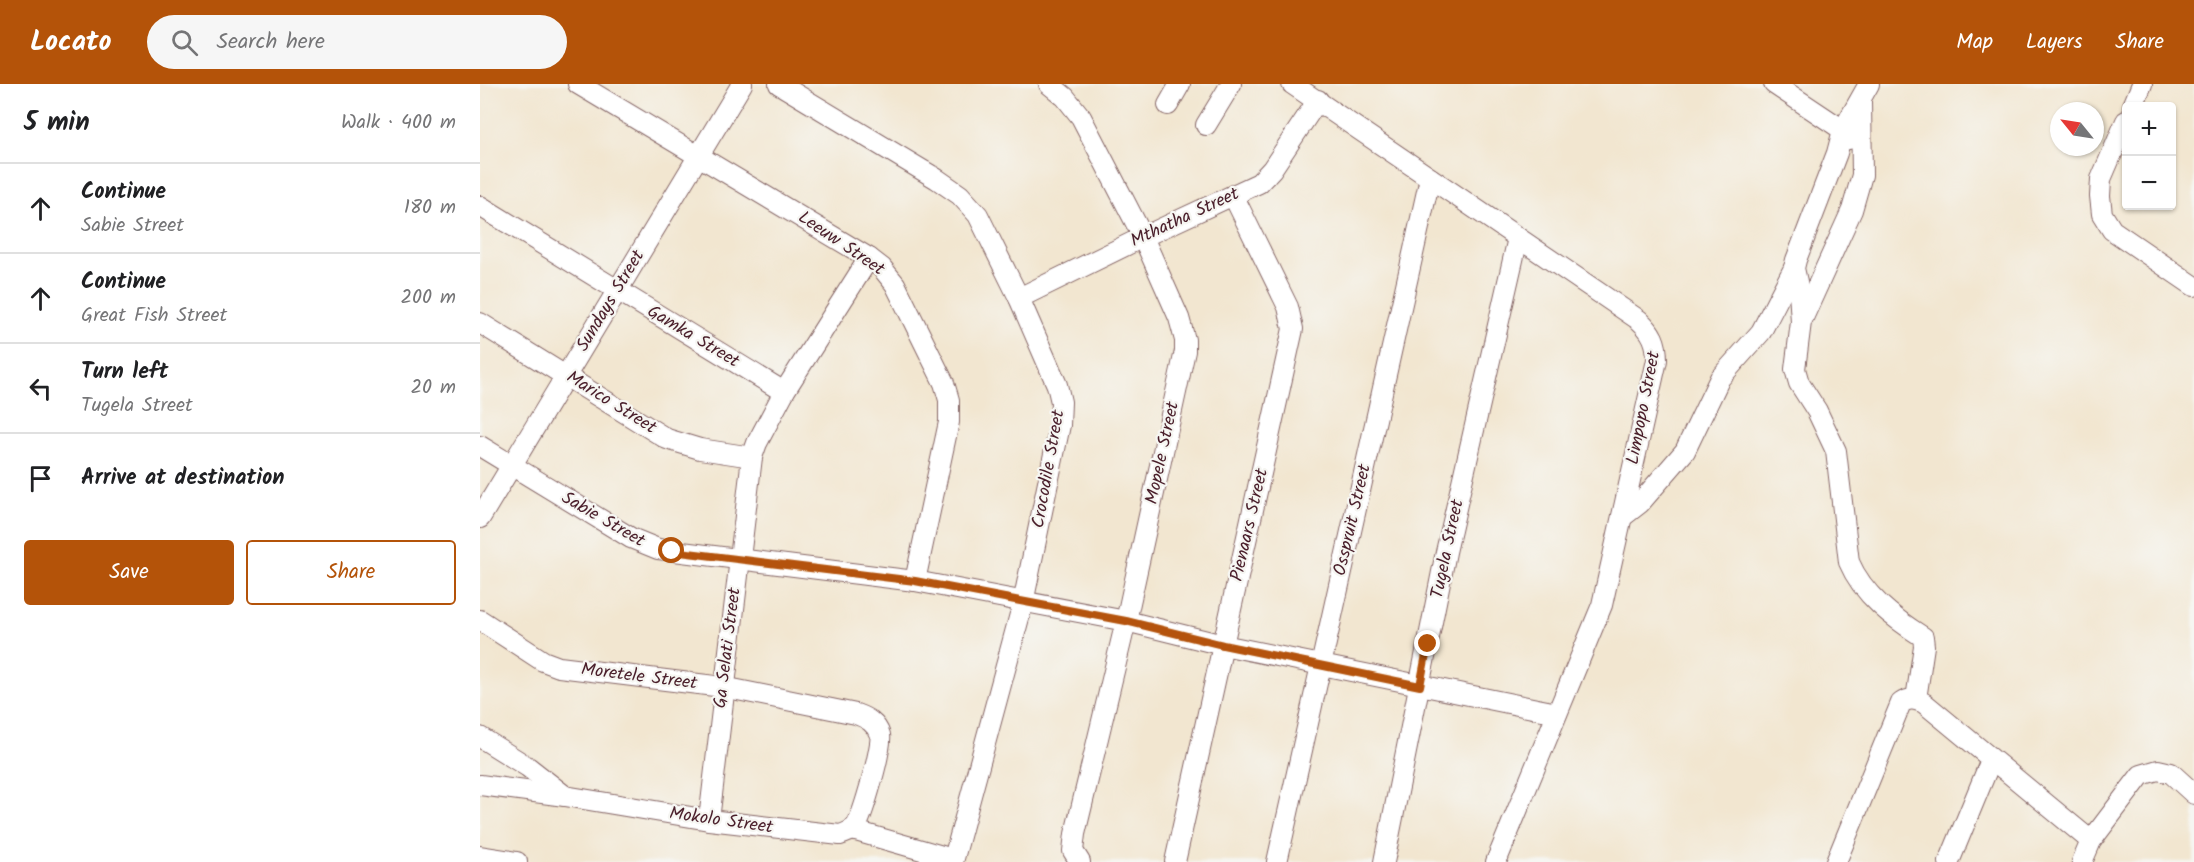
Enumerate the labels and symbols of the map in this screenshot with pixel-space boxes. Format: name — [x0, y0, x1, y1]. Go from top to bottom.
north arrow — [2050, 102, 2104, 156]
street label: Mthatha Street — [1126, 180, 1245, 256]
street label: Leeuw Street — [792, 204, 891, 284]
street label: Sundays Street — [569, 244, 653, 357]
street label: Gamka Street — [641, 298, 746, 377]
street label: Limpopo Street — [1619, 348, 1669, 467]
street label: Marico Street — [560, 364, 663, 443]
street label: Mopele Street — [1138, 398, 1188, 507]
street label: Crocodile Street — [1024, 407, 1074, 530]
street label: Osspruit Street — [1326, 460, 1380, 579]
street label: Pienaars Street — [1223, 465, 1277, 584]
street label: Sabie Street — [556, 484, 651, 556]
street label: Tugela Street — [1423, 496, 1473, 601]
route start — [658, 537, 684, 563]
street label: Ga Selati Street — [706, 585, 750, 710]
route end — [1414, 630, 1440, 656]
street label: Moretele Street — [579, 655, 700, 699]
street label: Mokolo Street — [667, 799, 776, 843]

